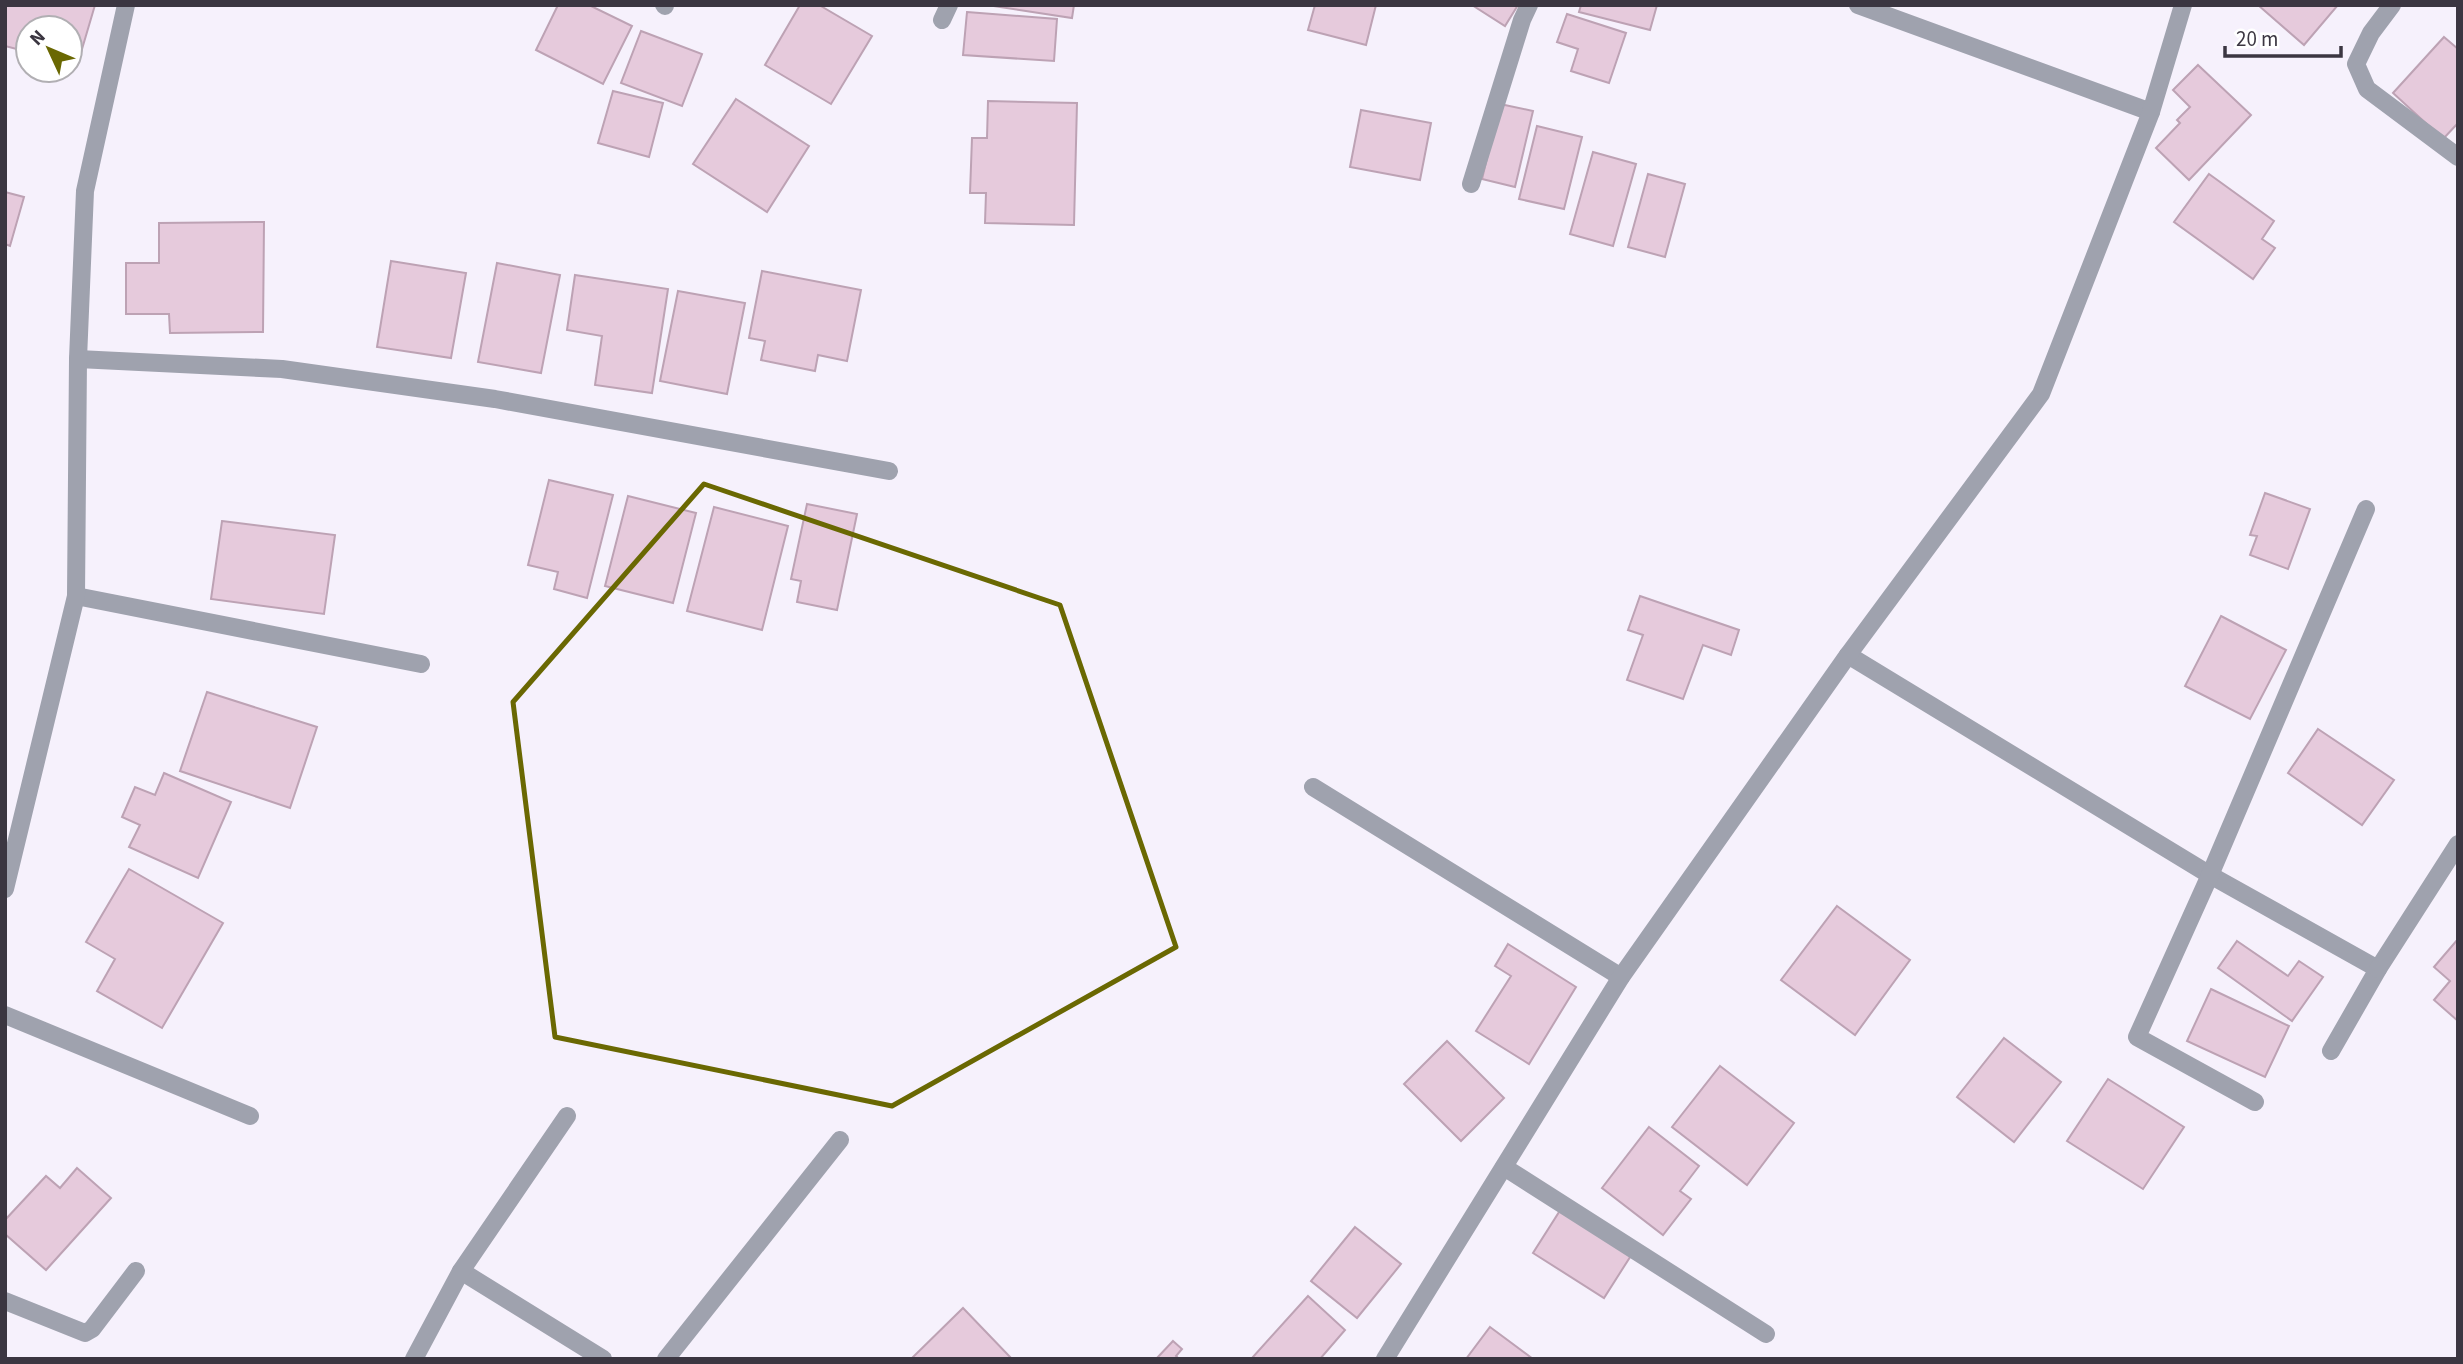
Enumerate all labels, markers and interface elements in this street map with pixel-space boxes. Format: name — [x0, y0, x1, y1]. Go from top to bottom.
north arrow — [14, 14, 84, 84]
scale bar — [2225, 14, 2340, 58]
text: N — [24, 24, 52, 52]
text: 20 m — [2236, 24, 2278, 54]

